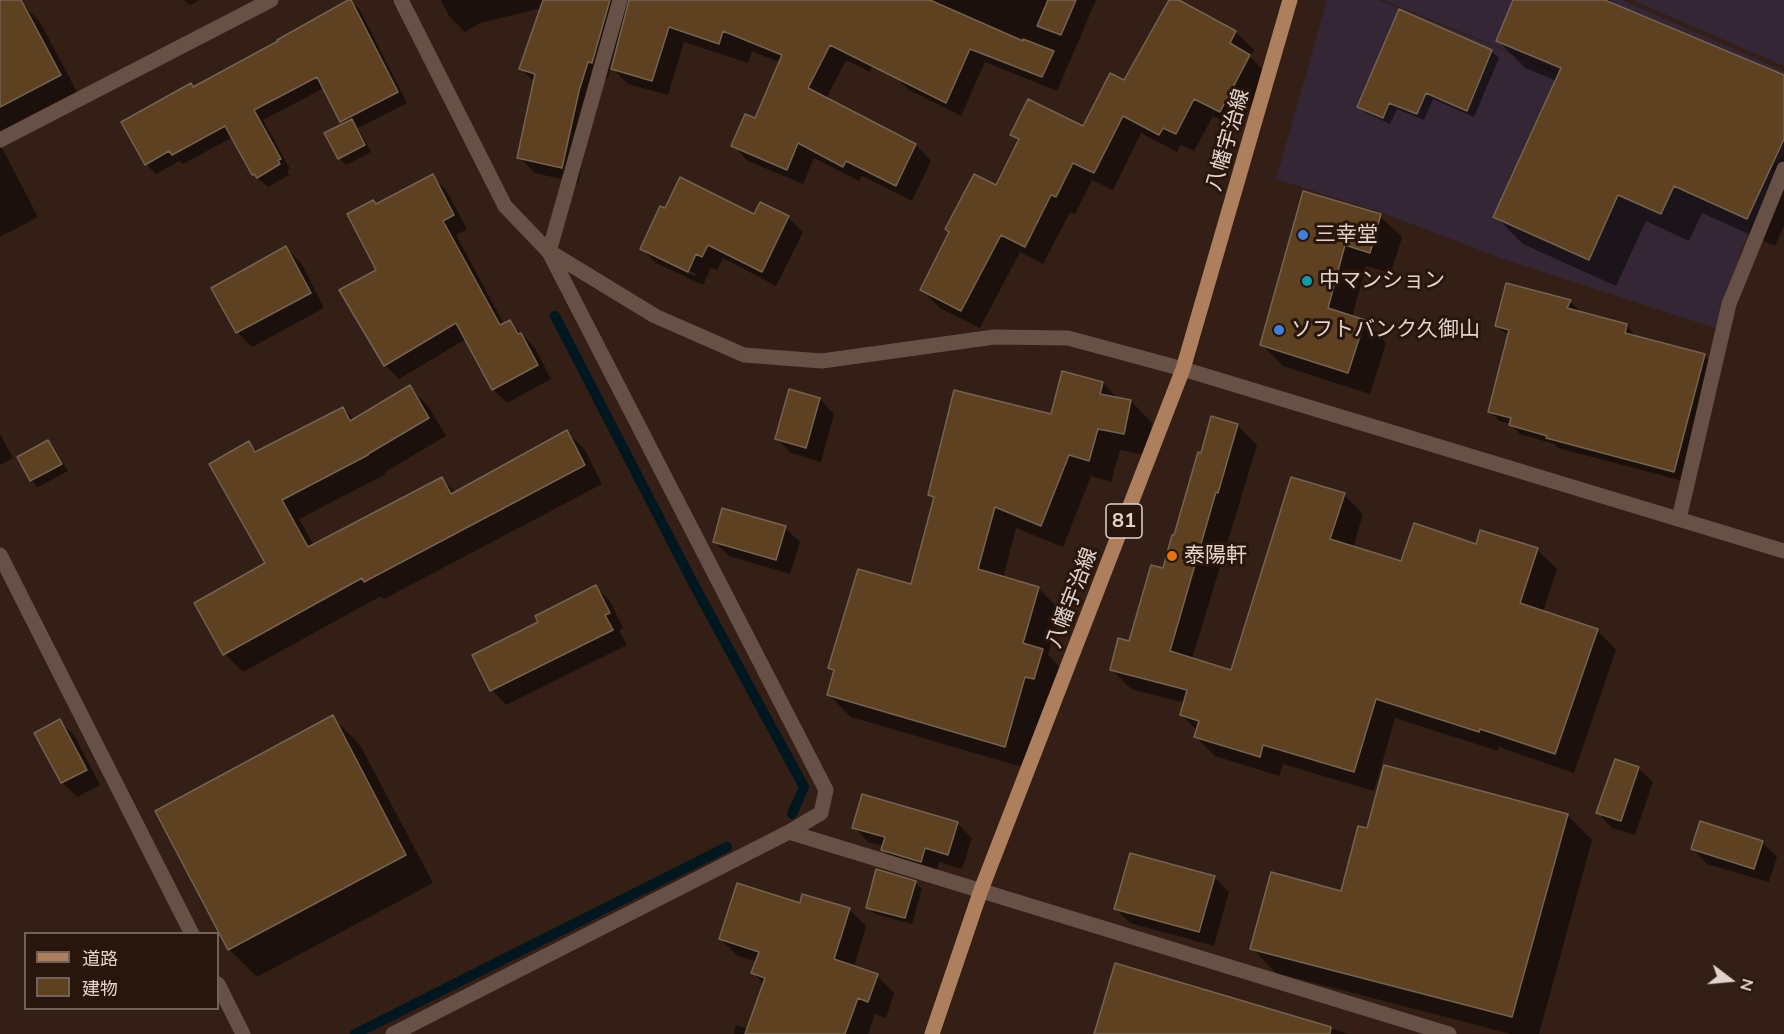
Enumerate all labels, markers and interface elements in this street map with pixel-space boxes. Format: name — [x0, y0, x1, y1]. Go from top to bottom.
street label: 八幡宇治線 — [1201, 86, 1255, 194]
place label: 三幸堂 — [1315, 222, 1378, 248]
marker: 三幸堂 — [1296, 228, 1310, 242]
place label: 中マンション — [1319, 268, 1445, 294]
marker: 中マンション — [1300, 274, 1314, 288]
place label: ソフトバンク久御山 — [1291, 317, 1480, 343]
marker: ソフトバンク久御山 — [1272, 323, 1286, 337]
road number: 81 — [1106, 504, 1142, 538]
place label: 泰陽軒 — [1184, 543, 1247, 569]
street label: 八幡宇治線 — [1041, 544, 1103, 652]
marker: 泰陽軒 — [1165, 549, 1179, 563]
legend — [24, 932, 219, 1010]
text: 道路 — [82, 947, 118, 970]
north arrow — [1700, 950, 1760, 1010]
text: N — [1736, 976, 1759, 994]
text: 建物 — [82, 977, 118, 1000]

